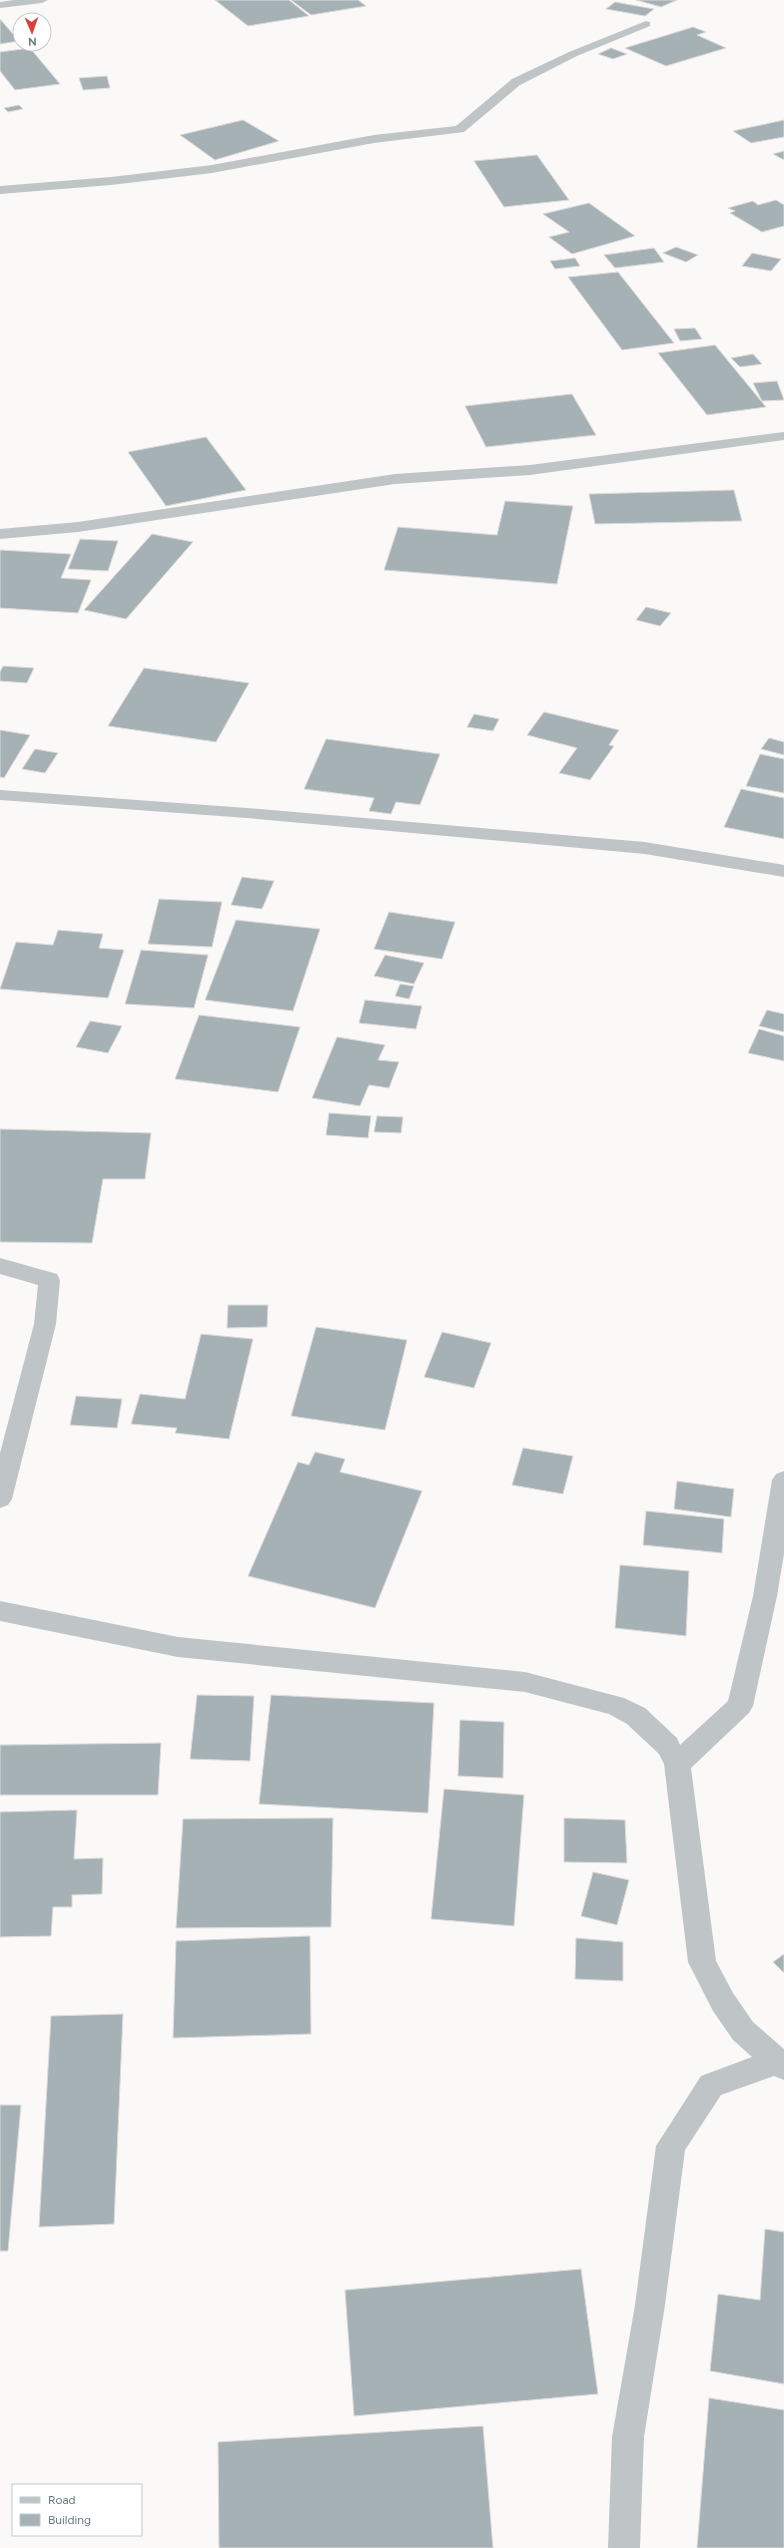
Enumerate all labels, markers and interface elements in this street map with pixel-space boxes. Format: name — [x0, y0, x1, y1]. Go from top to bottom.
north arrow — [12, 12, 52, 52]
text: N — [28, 35, 37, 48]
legend — [12, 2484, 142, 2536]
text: Road — [48, 2493, 76, 2507]
text: Building — [48, 2513, 91, 2527]

